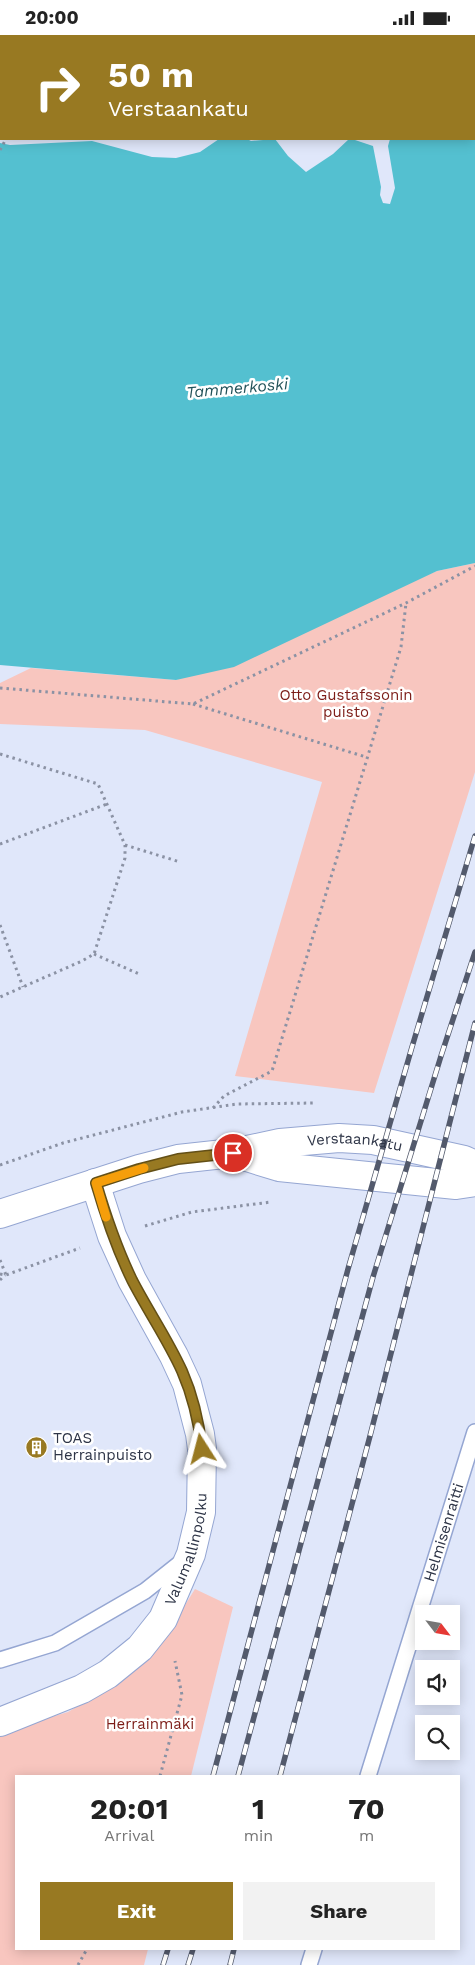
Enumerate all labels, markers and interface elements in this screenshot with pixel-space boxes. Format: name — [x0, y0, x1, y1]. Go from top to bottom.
text: 20:00 — [25, 6, 79, 29]
text: 50 m — [108, 54, 194, 96]
icon: right — [25, 55, 90, 120]
text: Verstaankatu — [108, 96, 249, 121]
water label: Tammerkoski — [185, 374, 289, 402]
park label: Otto Gustafssonin puisto — [280, 686, 412, 721]
street label: Verstaankatu — [306, 1129, 404, 1155]
pin — [212, 1132, 254, 1174]
icon: arrive — [219, 1139, 247, 1167]
position arrow — [175, 1422, 227, 1474]
place label: TOAS Herrainpuisto — [53, 1429, 152, 1464]
building icon: TOAS Herrainpuisto — [25, 1435, 49, 1459]
street label: Helmisenraitti — [420, 1481, 468, 1584]
street label: Valumallinpolku — [161, 1493, 210, 1608]
north arrow — [415, 1605, 460, 1650]
map controls — [415, 1605, 460, 1760]
button: sound — [415, 1660, 460, 1705]
park label: Herrainmäki — [106, 1715, 194, 1733]
button: search — [415, 1715, 460, 1760]
text: 20:01 — [90, 1791, 169, 1826]
text: 1 — [252, 1791, 265, 1826]
text: 70 — [348, 1791, 385, 1826]
text: Arrival — [104, 1826, 154, 1845]
text: min — [244, 1826, 273, 1845]
text: m — [359, 1826, 374, 1845]
button: Exit — [40, 1882, 233, 1940]
button: Share — [243, 1882, 435, 1940]

